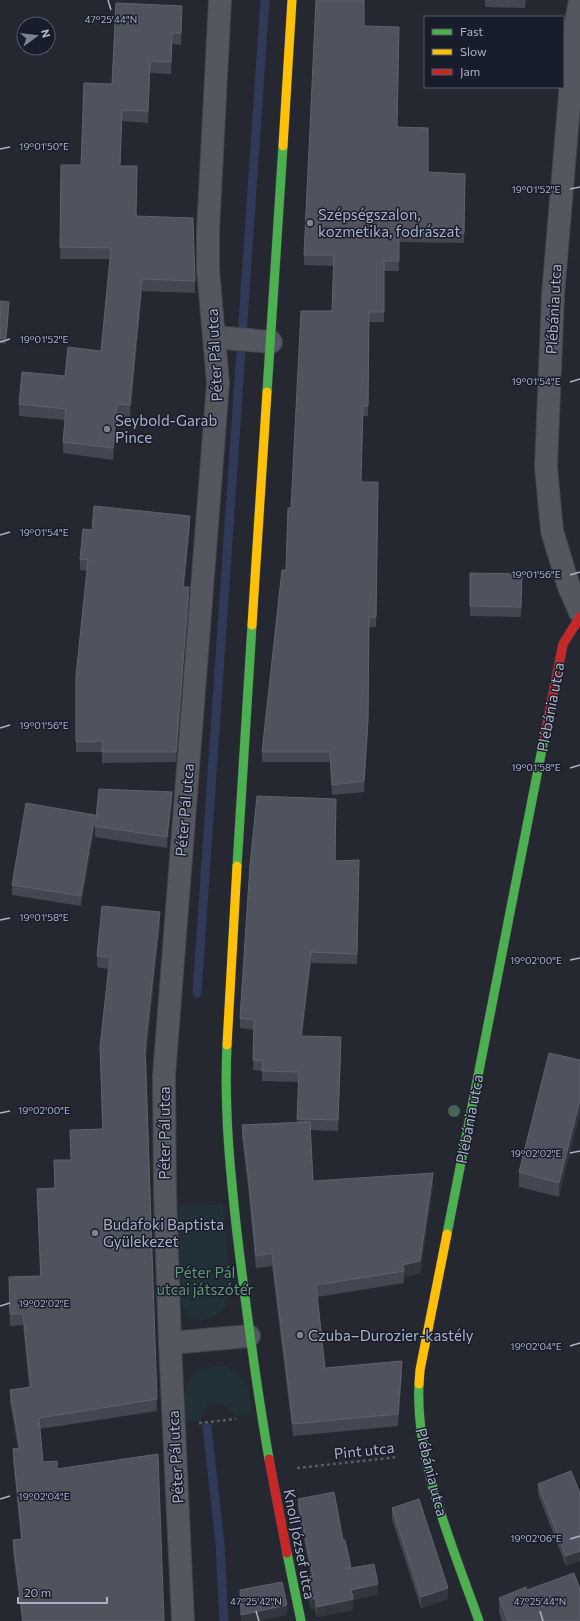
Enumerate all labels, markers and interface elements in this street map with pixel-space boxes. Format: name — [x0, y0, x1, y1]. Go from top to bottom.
text: 47°25'44"N — [85, 13, 137, 25]
north arrow — [16, 16, 56, 56]
legend — [424, 16, 564, 88]
text: Fast — [460, 24, 483, 38]
text: N — [39, 28, 53, 39]
text: Slow — [460, 44, 487, 58]
text: Jam — [460, 64, 480, 79]
text: 19°01'50"E — [19, 140, 69, 152]
text: 19°01'52"E — [512, 183, 560, 195]
place label: Szépségszalon, kozmetika, fodrászat — [318, 205, 460, 240]
marker: Szépségszalon, kozmetika, fodrászat — [305, 218, 315, 228]
street label: Plébánia utca — [542, 263, 564, 355]
street label: Péter Pál utca — [203, 308, 225, 402]
text: 19°01'52"E — [20, 333, 68, 345]
text: 19°01'54"E — [511, 375, 561, 387]
place label: Seybold-Garab Pince — [115, 411, 217, 446]
marker: Seybold-Garab Pince — [102, 424, 112, 434]
text: 19°01'54"E — [19, 526, 69, 538]
text: 19°01'56"E — [511, 568, 561, 580]
street label: Plébánia utca — [533, 661, 567, 753]
text: 19°01'56"E — [19, 719, 69, 731]
text: 19°01'58"E — [511, 761, 561, 773]
street label: Péter Pál utca — [171, 763, 197, 857]
text: 19°01'58"E — [19, 911, 69, 923]
text: 19°02'00"E — [510, 954, 562, 966]
street label: Plébánia utca — [452, 1073, 486, 1165]
street label: Péter Pál utca — [155, 1086, 173, 1180]
text: 19°02'00"E — [18, 1104, 70, 1116]
text: 19°02'02"E — [511, 1147, 561, 1159]
place label: Budafoki Baptista Gyülekezet — [103, 1215, 224, 1250]
marker: Budafoki Baptista Gyülekezet — [90, 1228, 100, 1238]
park label: Péter Pál utcai játszótér — [156, 1263, 254, 1298]
text: 19°02'02"E — [19, 1297, 69, 1309]
place label: Czuba–Durozier-kastély — [308, 1326, 474, 1344]
marker: Czuba–Durozier-kastély — [295, 1330, 305, 1340]
text: 19°02'04"E — [510, 1340, 562, 1352]
street label: Péter Pál utca — [164, 1410, 186, 1504]
street label: Plébánia utca — [412, 1426, 452, 1518]
street label: Pint utca — [333, 1438, 395, 1462]
street label: Knoll József utca — [280, 1487, 320, 1601]
text: 19°02'04"E — [18, 1490, 70, 1502]
text: 19°02'06"E — [510, 1532, 562, 1544]
scale bar — [18, 1579, 107, 1605]
text: 20 m — [24, 1585, 51, 1599]
text: 47°25'42"N — [230, 1595, 282, 1607]
text: 47°25'44"N — [514, 1595, 566, 1607]

